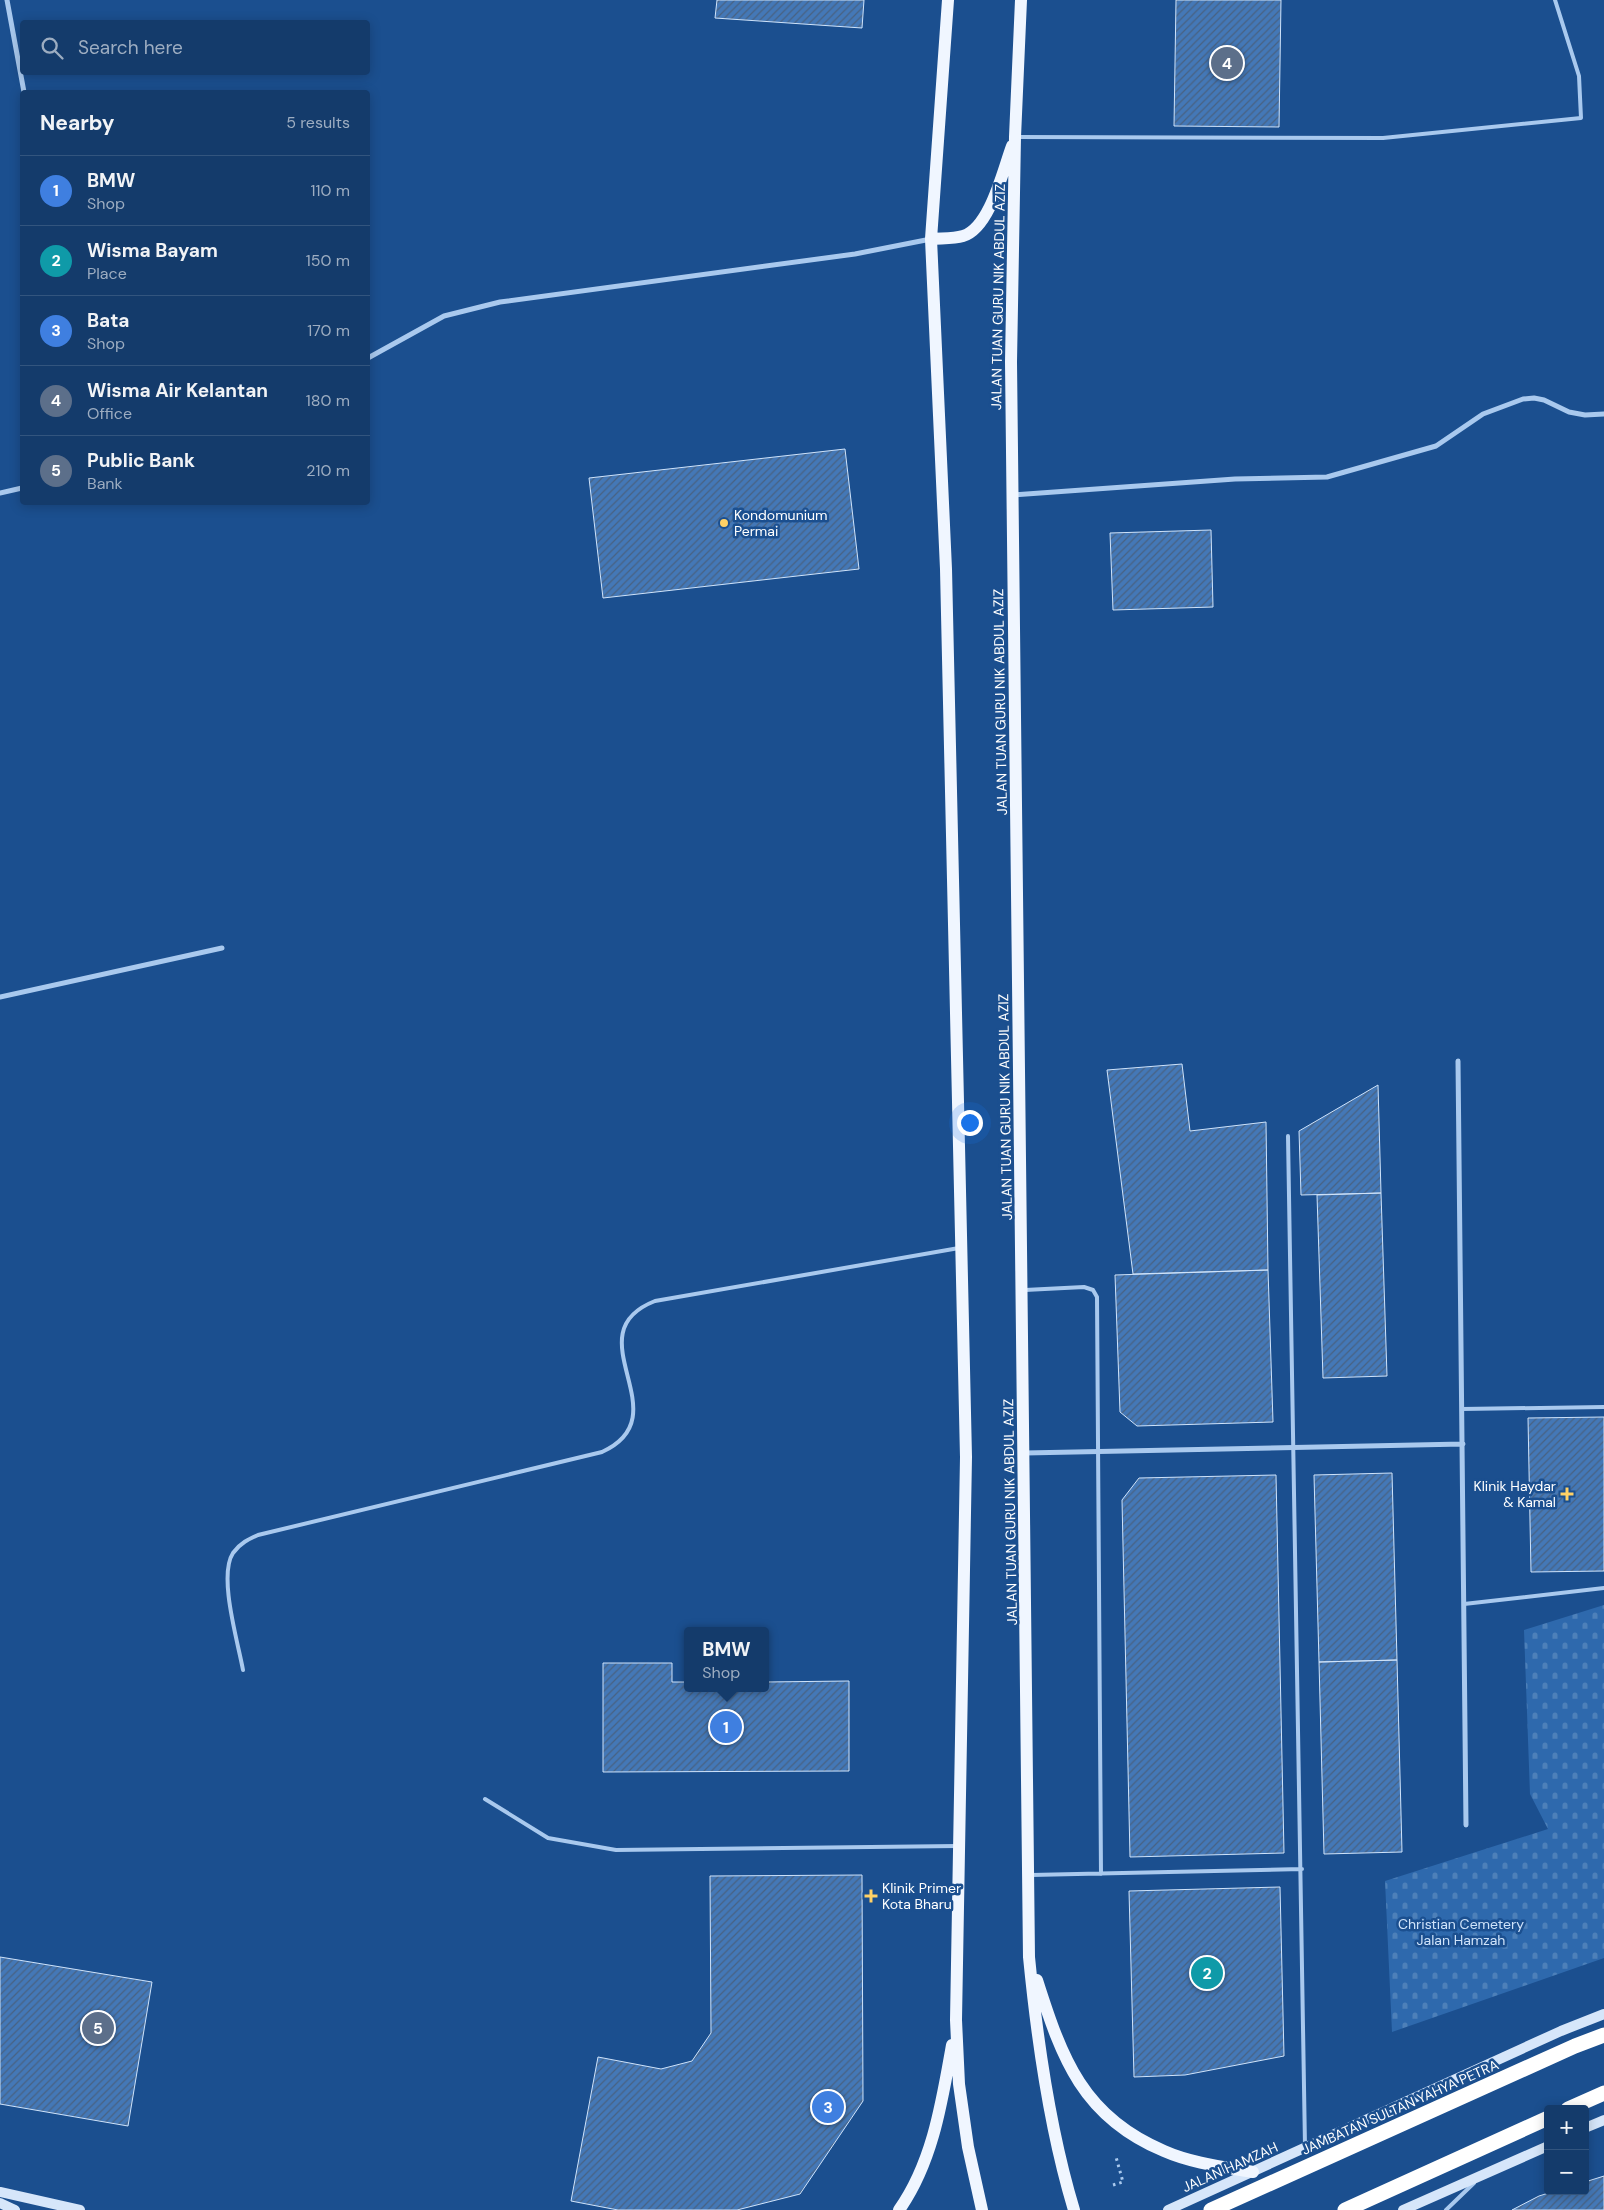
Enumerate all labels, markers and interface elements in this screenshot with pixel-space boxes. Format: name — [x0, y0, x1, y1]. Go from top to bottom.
search box — [20, 20, 370, 75]
icon: search — [38, 34, 66, 62]
text: Search here — [78, 35, 183, 60]
pin: 4 — [1211, 44, 1243, 82]
text: Nearby — [40, 109, 114, 137]
text: 5 results — [286, 112, 350, 133]
text: BMW — [87, 168, 135, 193]
text: 1 — [53, 180, 59, 201]
text: 110 m — [311, 180, 350, 201]
street label: JALAN TUAN GURU NIK ABDUL AZIZ — [987, 184, 1009, 410]
text: Shop — [87, 193, 125, 214]
text: Wisma Bayam — [87, 238, 218, 263]
text: 2 — [51, 250, 61, 271]
text: 150 m — [306, 250, 350, 271]
text: Place — [87, 263, 127, 284]
text: Bata — [87, 308, 130, 333]
text: 3 — [51, 320, 61, 341]
text: 170 m — [307, 320, 350, 341]
text: Shop — [87, 333, 125, 354]
text: Wisma Air Kelantan — [87, 378, 268, 403]
text: 4 — [51, 390, 61, 411]
text: 180 m — [306, 390, 350, 411]
text: Office — [87, 403, 132, 424]
text: Public Bank — [87, 448, 195, 473]
text: 5 — [51, 460, 61, 481]
text: 210 m — [306, 460, 350, 481]
text: Bank — [87, 473, 123, 494]
place label: Kondomunium Permai — [734, 506, 828, 540]
marker: Kondomunium Permai — [718, 517, 730, 529]
street label: JALAN TUAN GURU NIK ABDUL AZIZ — [989, 589, 1011, 815]
street label: JALAN TUAN GURU NIK ABDUL AZIZ — [994, 994, 1016, 1220]
your location — [957, 1110, 983, 1136]
street label: JALAN TUAN GURU NIK ABDUL AZIZ — [999, 1399, 1021, 1625]
place label: Klinik Haydar & Kamal — [1474, 1477, 1556, 1511]
marker: Klinik Haydar & Kamal — [1560, 1487, 1574, 1501]
popup — [684, 1627, 769, 1692]
text: BMW — [702, 1637, 751, 1662]
text: Shop — [702, 1662, 740, 1683]
pin: 1 — [710, 1708, 742, 1746]
place label: Klinik Primer Kota Bharu — [882, 1879, 961, 1913]
marker: Klinik Primer Kota Bharu — [864, 1889, 878, 1903]
park label: Christian Cemetery Jalan Hamzah — [1398, 1915, 1524, 1949]
pin: 2 — [1191, 1954, 1223, 1992]
pin: 5 — [82, 2009, 114, 2047]
street label: JAMBATAN SULTAN YAHYA PETRA — [1299, 2055, 1501, 2159]
pin: 3 — [812, 2088, 844, 2126]
map controls — [1544, 2105, 1589, 2195]
button: + — [1544, 2105, 1589, 2150]
street label: JALAN HAMZAH — [1179, 2138, 1281, 2196]
button: − — [1544, 2150, 1589, 2195]

